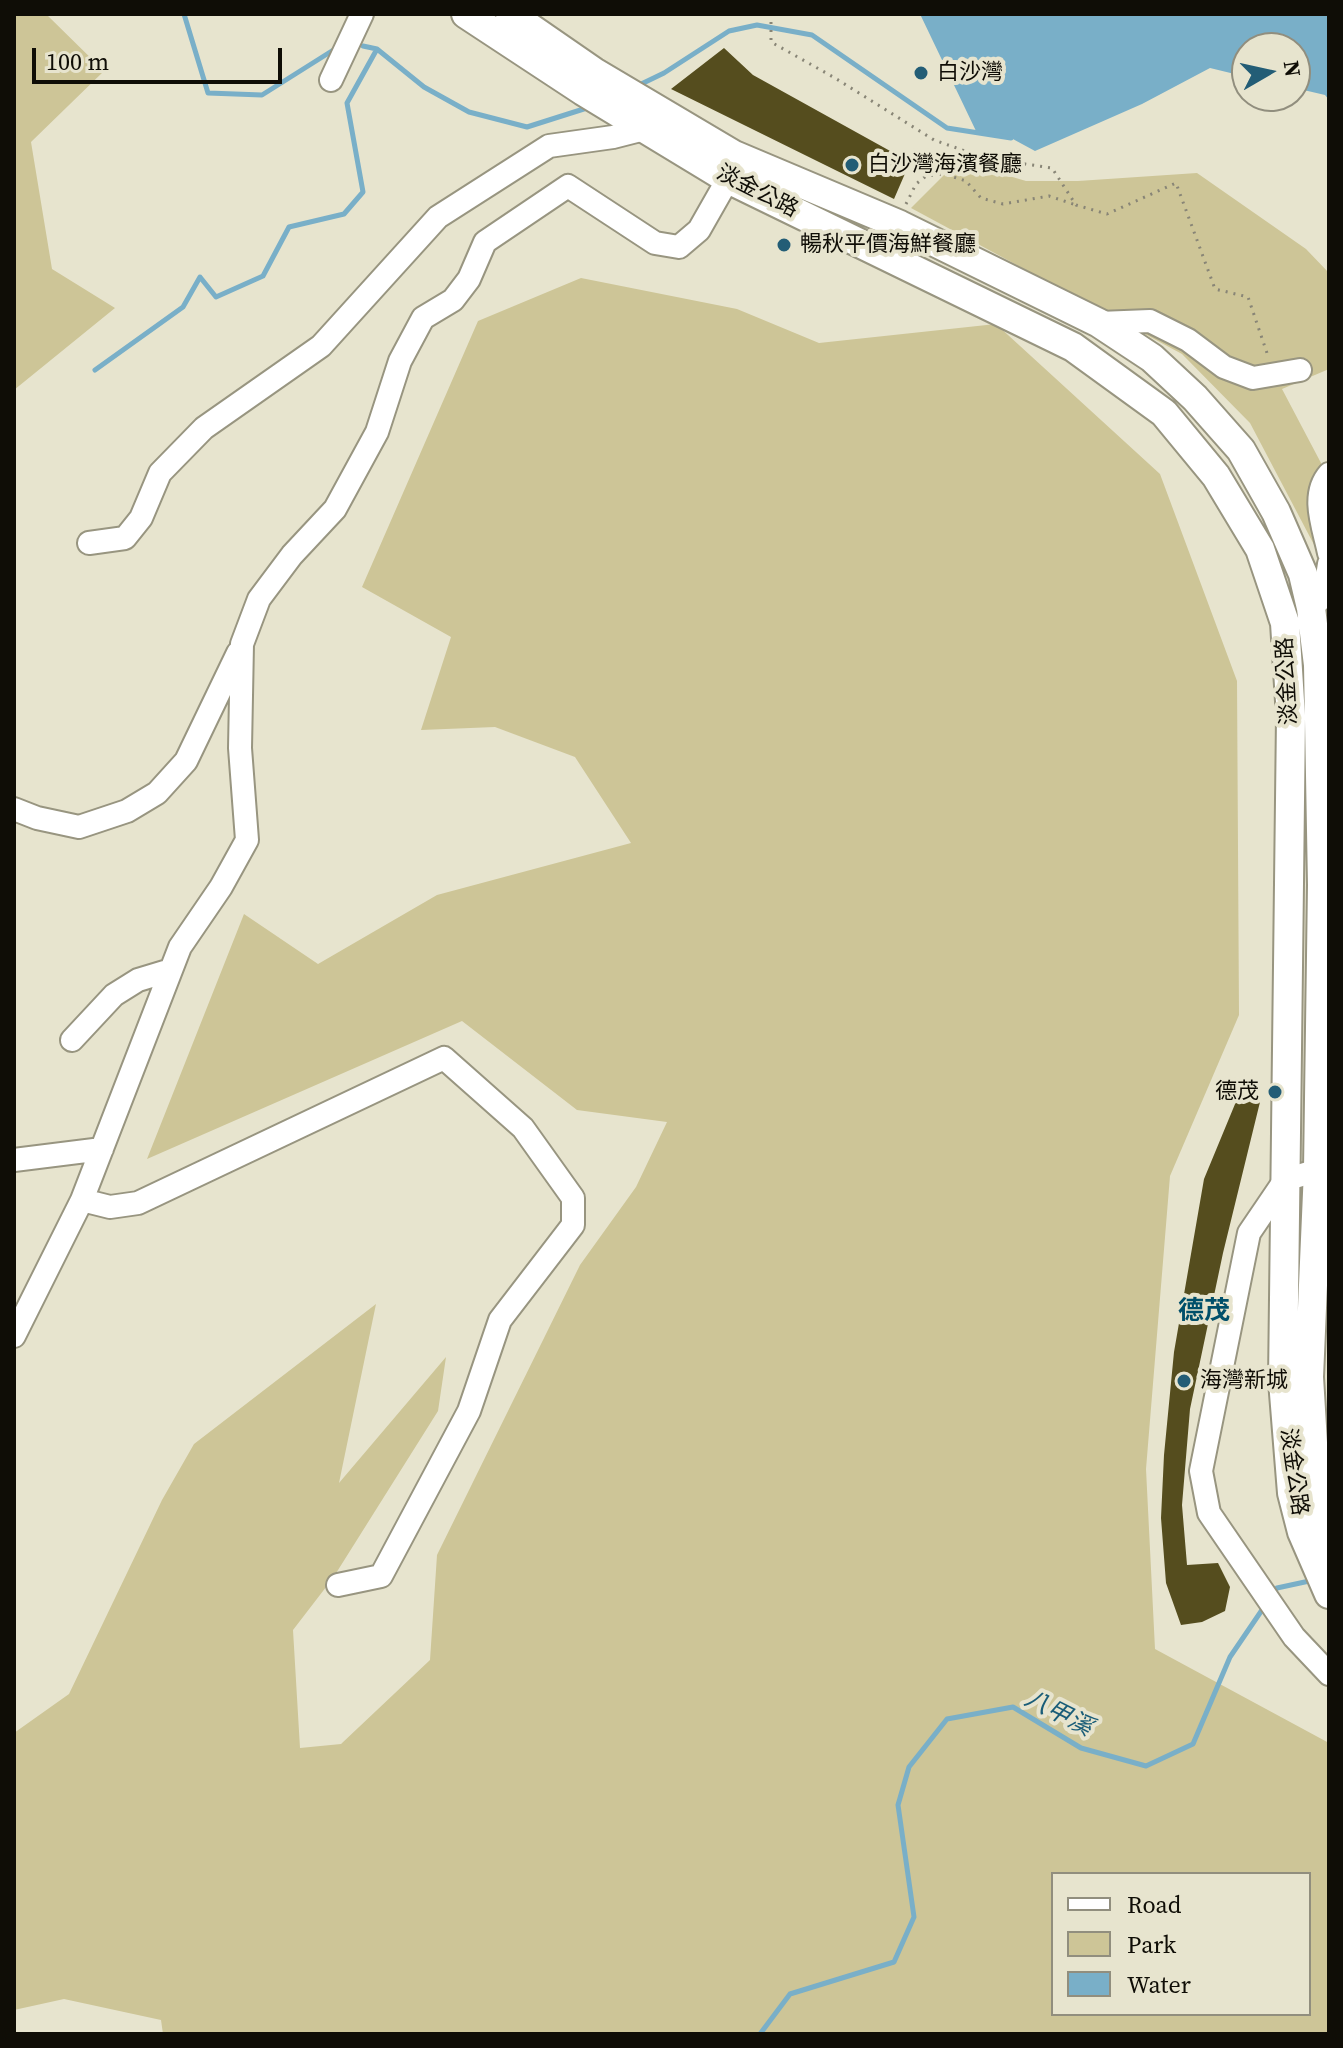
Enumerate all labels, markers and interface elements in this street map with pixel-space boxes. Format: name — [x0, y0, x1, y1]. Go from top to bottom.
scale bar — [36, 32, 286, 82]
north arrow — [1231, 32, 1311, 112]
text: 100 m — [46, 45, 109, 78]
text: N — [1277, 58, 1309, 79]
place label: 白沙灣 — [937, 60, 1003, 86]
marker: 白沙灣 — [912, 64, 930, 82]
place label: 白沙灣海濱餐廳 — [868, 152, 1022, 178]
marker: 白沙灣海濱餐廳 — [843, 156, 861, 174]
street label: 淡金公路 — [712, 160, 802, 224]
place label: 暢秋平價海鮮餐廳 — [800, 232, 976, 258]
marker: 暢秋平價海鮮餐廳 — [775, 236, 793, 254]
street label: 淡金公路 — [1273, 636, 1303, 726]
place label: 德茂 — [1215, 1079, 1259, 1105]
marker: 德茂 — [1266, 1083, 1284, 1101]
district label: 德茂 — [1178, 1296, 1230, 1328]
place label: 海灣新城 — [1200, 1368, 1288, 1394]
marker: 海灣新城 — [1175, 1372, 1193, 1390]
street label: 淡金公路 — [1274, 1427, 1312, 1517]
water label: 八甲溪 — [1019, 1685, 1097, 1743]
legend — [1051, 1872, 1311, 2016]
text: Road — [1127, 1888, 1181, 1921]
text: Park — [1127, 1928, 1176, 1961]
text: Water — [1127, 1968, 1191, 2001]

